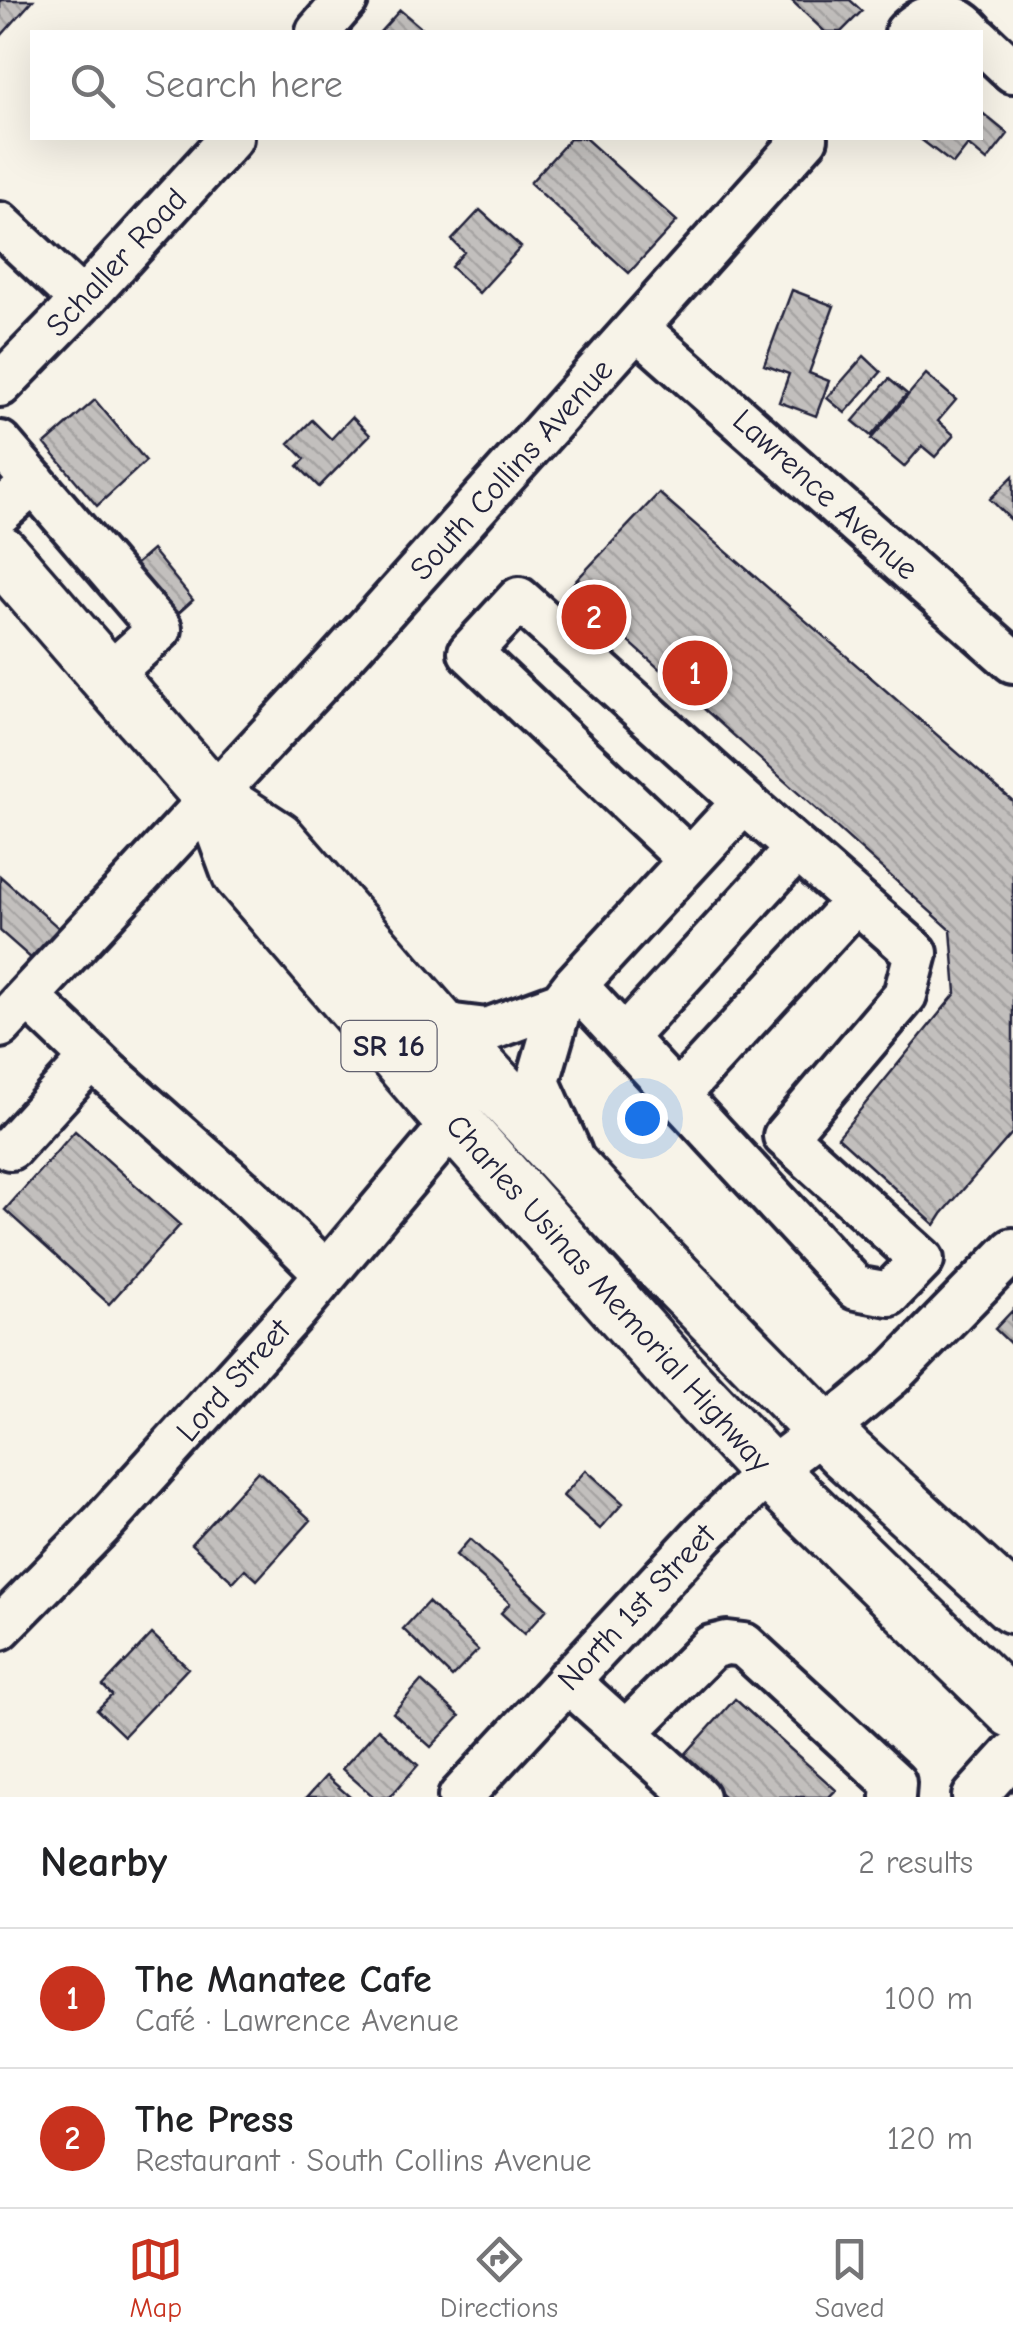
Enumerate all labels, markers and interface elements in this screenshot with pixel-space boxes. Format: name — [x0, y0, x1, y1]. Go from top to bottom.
search box — [30, 30, 983, 140]
icon: search — [65, 58, 120, 113]
text: Search here — [145, 63, 343, 107]
street label: Schaller Road — [38, 181, 194, 344]
street label: South Collins Avenue — [402, 351, 620, 588]
street label: Lawrence Avenue — [725, 401, 926, 587]
pin: 2 — [562, 580, 626, 654]
pin: 1 — [662, 636, 728, 710]
road number: SR 16 — [342, 1021, 436, 1071]
your location — [617, 1093, 668, 1144]
street label: Charles Usinas Memorial Highway — [438, 1107, 780, 1480]
street label: Lord Street — [169, 1311, 299, 1449]
street label: North 1st Street — [550, 1516, 723, 1698]
text: Nearby — [40, 1838, 167, 1887]
text: 2 results — [858, 1844, 973, 1881]
text: The Manatee Cafe — [135, 1958, 432, 2002]
text: 1 — [66, 1980, 79, 2017]
text: 100 m — [884, 1980, 973, 2017]
text: Café · Lawrence Avenue — [135, 2002, 459, 2039]
text: The Press — [135, 2098, 293, 2142]
text: 2 — [65, 2120, 80, 2157]
text: 120 m — [887, 2120, 973, 2157]
text: Restaurant · South Collins Avenue — [135, 2142, 592, 2179]
tab: Map — [128, 2232, 183, 2324]
tab: Directions — [440, 2232, 558, 2324]
tab: Saved — [815, 2232, 885, 2324]

